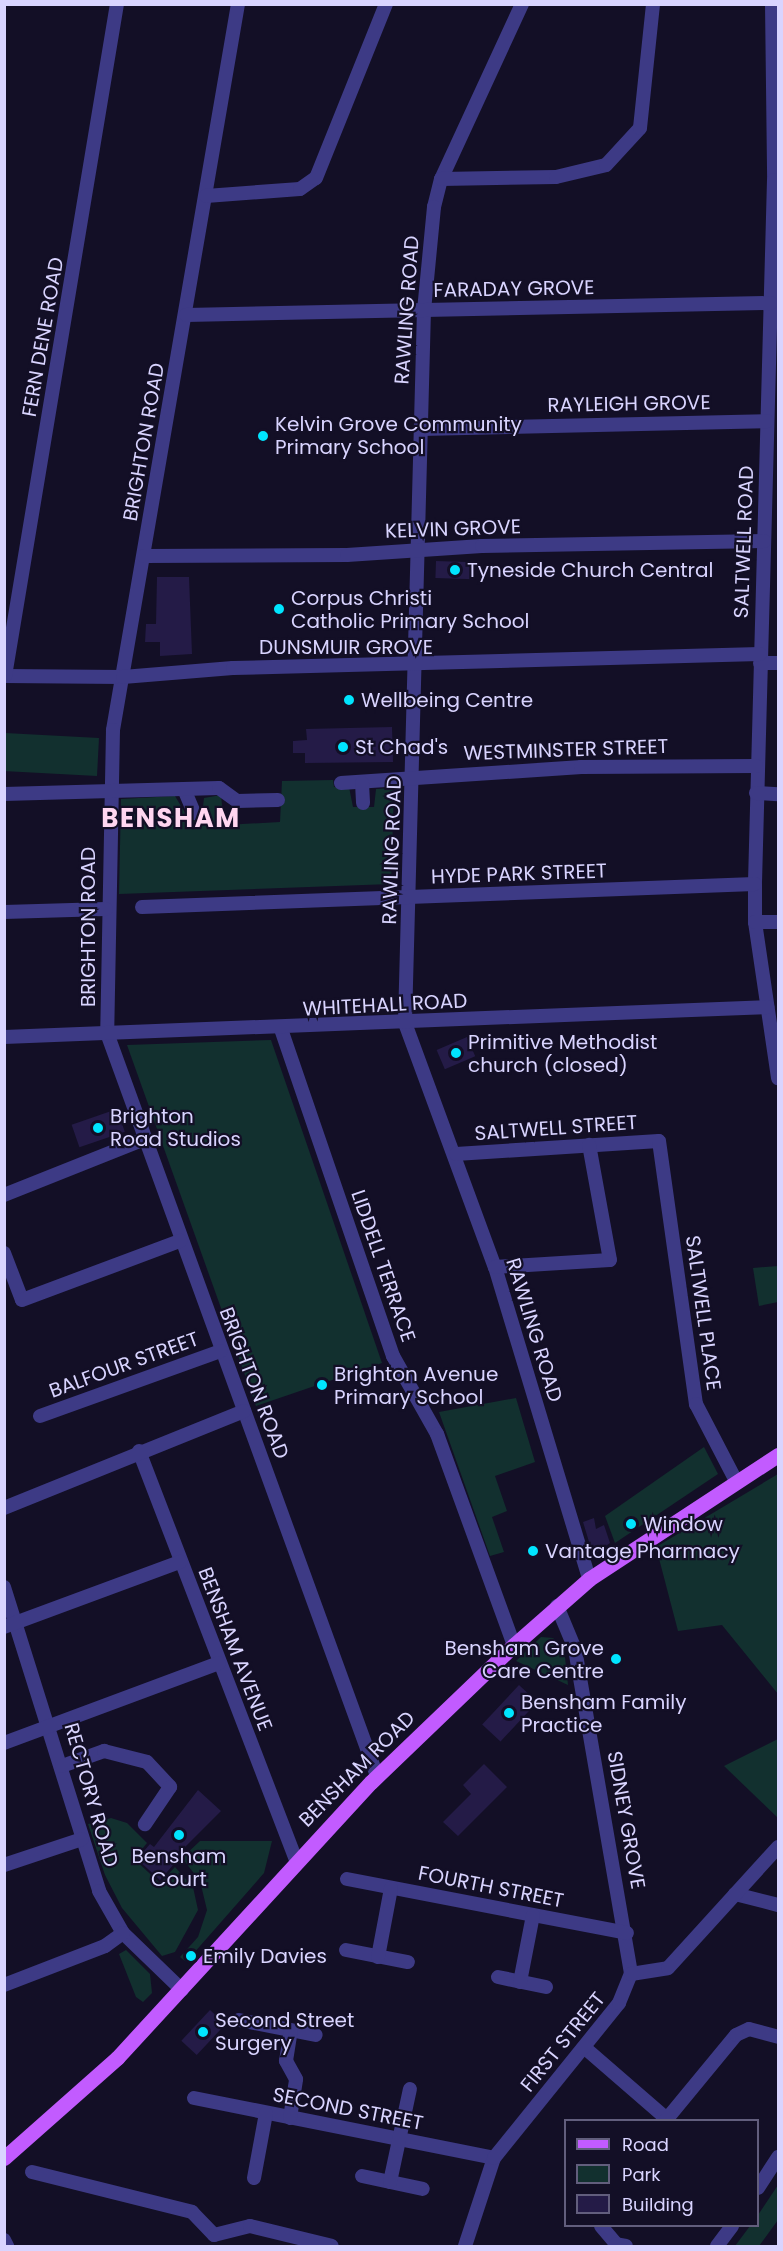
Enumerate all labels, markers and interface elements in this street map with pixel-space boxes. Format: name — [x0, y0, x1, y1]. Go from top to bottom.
street label: RAWLING ROAD — [390, 235, 424, 385]
street label: FERN DENE ROAD — [17, 255, 69, 419]
street label: FARADAY GROVE — [433, 276, 595, 302]
street label: BRIGHTON ROAD — [118, 361, 170, 523]
street label: RAYLEIGH GROVE — [547, 391, 711, 417]
place label: Kelvin Grove Community Primary School — [275, 412, 522, 459]
marker: Kelvin Grove Community Primary School — [256, 429, 270, 443]
street label: SALTWELL ROAD — [729, 465, 759, 619]
street label: KELVIN GROVE — [385, 515, 521, 543]
place label: Tyneside Church Central — [467, 558, 713, 582]
marker: Tyneside Church Central — [448, 563, 462, 577]
place label: Corpus Christi Catholic Primary School — [291, 586, 529, 633]
marker: Corpus Christi Catholic Primary School — [272, 602, 286, 616]
street label: DUNSMUIR GROVE — [259, 635, 433, 659]
place label: Wellbeing Centre — [361, 688, 533, 712]
marker: Wellbeing Centre — [342, 693, 356, 707]
street label: WESTMINSTER STREET — [463, 734, 669, 766]
place label: St Chad's — [355, 735, 448, 759]
marker: St Chad's — [336, 740, 350, 754]
street label: RAWLING ROAD — [377, 775, 407, 925]
district label: BENSHAM — [101, 803, 241, 835]
street label: BRIGHTON ROAD — [76, 847, 100, 1007]
street label: HYDE PARK STREET — [431, 859, 607, 889]
street label: WHITEHALL ROAD — [302, 989, 468, 1021]
place label: Primitive Methodist church (closed) — [468, 1030, 657, 1077]
marker: Primitive Methodist church (closed) — [449, 1046, 463, 1060]
place label: Brighton Road Studios — [110, 1104, 241, 1151]
street label: SALTWELL STREET — [474, 1110, 638, 1146]
marker: Brighton Road Studios — [91, 1121, 105, 1135]
street label: LIDDELL TERRACE — [346, 1187, 420, 1345]
street label: SALTWELL PLACE — [680, 1234, 726, 1392]
street label: RAWLING ROAD — [501, 1255, 567, 1405]
street label: BRIGHTON ROAD — [214, 1304, 294, 1462]
street label: BALFOUR STREET — [46, 1327, 202, 1403]
place label: Brighton Avenue Primary School — [334, 1362, 498, 1409]
marker: Brighton Avenue Primary School — [315, 1378, 329, 1392]
place label: Window — [643, 1512, 723, 1536]
marker: Window — [624, 1517, 638, 1531]
place label: Vantage Pharmacy — [545, 1539, 740, 1563]
marker: Vantage Pharmacy — [526, 1544, 540, 1558]
street label: BENSHAM AVENUE — [193, 1564, 277, 1734]
place label: Bensham Grove Care Centre — [444, 1636, 604, 1683]
marker: Bensham Grove Care Centre — [609, 1652, 623, 1666]
place label: Bensham Family Practice — [521, 1690, 686, 1737]
street label: BENSHAM ROAD — [294, 1706, 420, 1832]
marker: Bensham Family Practice — [502, 1706, 516, 1720]
street label: RECTORY ROAD — [59, 1720, 123, 1870]
street label: SIDNEY GROVE — [602, 1749, 650, 1891]
marker: Bensham Court — [172, 1828, 186, 1842]
place label: Bensham Court — [132, 1844, 226, 1891]
street label: FOURTH STREET — [416, 1861, 566, 1913]
place label: Emily Davies — [203, 1944, 327, 1968]
marker: Emily Davies — [184, 1949, 198, 1963]
street label: FIRST STREET — [516, 1987, 610, 2097]
place label: Second Street Surgery — [215, 2008, 354, 2055]
marker: Second Street Surgery — [196, 2025, 210, 2039]
street label: SECOND STREET — [271, 2083, 425, 2135]
legend — [564, 2119, 759, 2227]
text: Road — [622, 2132, 669, 2157]
text: Park — [622, 2162, 661, 2187]
text: Building — [622, 2192, 694, 2217]

